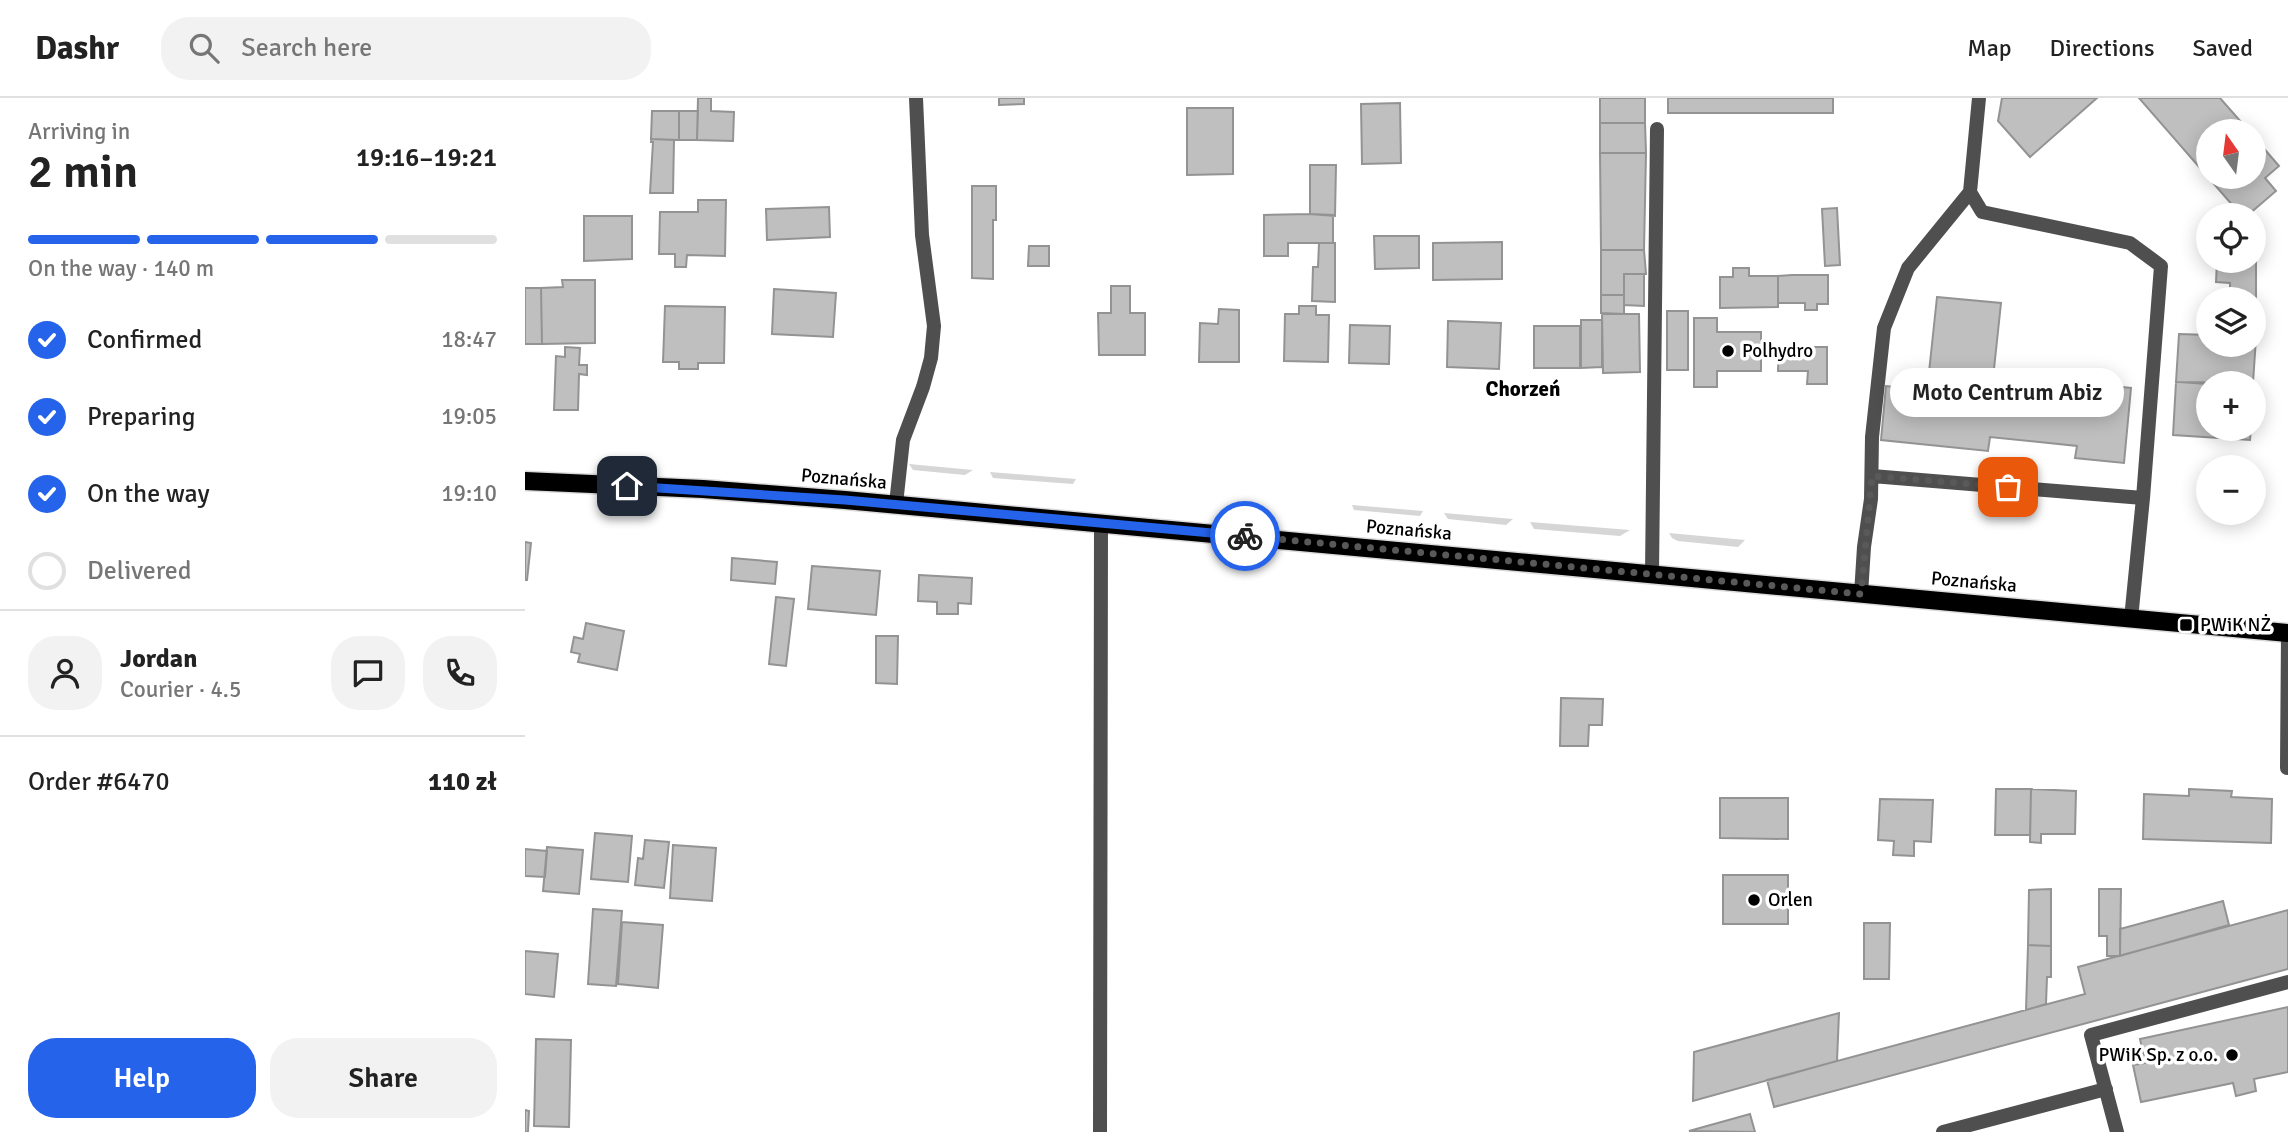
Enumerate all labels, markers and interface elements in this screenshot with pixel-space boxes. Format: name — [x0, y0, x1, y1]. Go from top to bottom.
search box — [161, 17, 651, 80]
text: Dashr — [35, 28, 119, 69]
icon: search — [185, 29, 223, 67]
text: Search here — [241, 32, 372, 64]
text: Map — [1967, 33, 2012, 63]
text: Directions — [2050, 33, 2155, 63]
text: Saved — [2193, 33, 2253, 63]
text: Arriving in — [28, 117, 130, 146]
north arrow — [2196, 119, 2266, 189]
map controls — [2196, 119, 2266, 525]
text: 19:16–19:21 — [356, 142, 497, 174]
text: 2 min — [28, 144, 138, 200]
button: locate — [2196, 203, 2266, 273]
text: On the way · 140 m — [28, 254, 214, 283]
button: layers — [2196, 287, 2266, 357]
icon: check — [28, 321, 66, 359]
text: Confirmed — [87, 324, 202, 356]
text: 18:47 — [441, 325, 497, 354]
place label: Polhydro — [1742, 339, 1813, 363]
marker: Polhydro — [1720, 343, 1736, 359]
callout: Moto Centrum Abiz — [1891, 368, 2125, 417]
button: + — [2196, 371, 2266, 441]
district label: Chorzeń — [1486, 376, 1560, 402]
text: Moto Centrum Abiz — [1912, 378, 2102, 407]
icon: check — [28, 398, 66, 436]
text: Preparing — [87, 401, 195, 433]
text: 19:05 — [441, 402, 497, 431]
button: − — [2196, 455, 2266, 525]
pin — [597, 456, 657, 516]
pin — [1978, 457, 2038, 517]
street label: Poznańska — [800, 463, 888, 495]
icon: home — [608, 467, 646, 505]
icon: bag — [1989, 468, 2027, 506]
icon: check — [28, 475, 66, 513]
text: On the way — [87, 478, 210, 510]
text: 19:10 — [441, 479, 497, 508]
courier — [1210, 501, 1280, 571]
street label: Poznańska — [1365, 514, 1453, 546]
icon: bike — [1226, 517, 1264, 555]
text: Delivered — [87, 555, 192, 587]
street label: Poznańska — [1930, 566, 2018, 598]
place label: PWiK NŻ — [2200, 613, 2271, 637]
marker: PWiK NŻ — [2178, 617, 2194, 633]
button: person — [28, 636, 102, 710]
button: chat — [331, 636, 405, 710]
button: phone — [423, 636, 497, 710]
text: Jordan — [120, 643, 197, 675]
text: Courier · 4.5 — [120, 675, 241, 704]
text: Order #6470 — [28, 766, 169, 798]
text: 110 zł — [428, 766, 497, 798]
place label: Orlen — [1768, 888, 1813, 912]
marker: Orlen — [1746, 892, 1762, 908]
button: Help — [28, 1038, 256, 1118]
button: Share — [270, 1038, 497, 1118]
place label: PWiK Sp. z o.o. — [2099, 1043, 2218, 1067]
marker: PWiK Sp. z o.o. — [2224, 1047, 2240, 1063]

